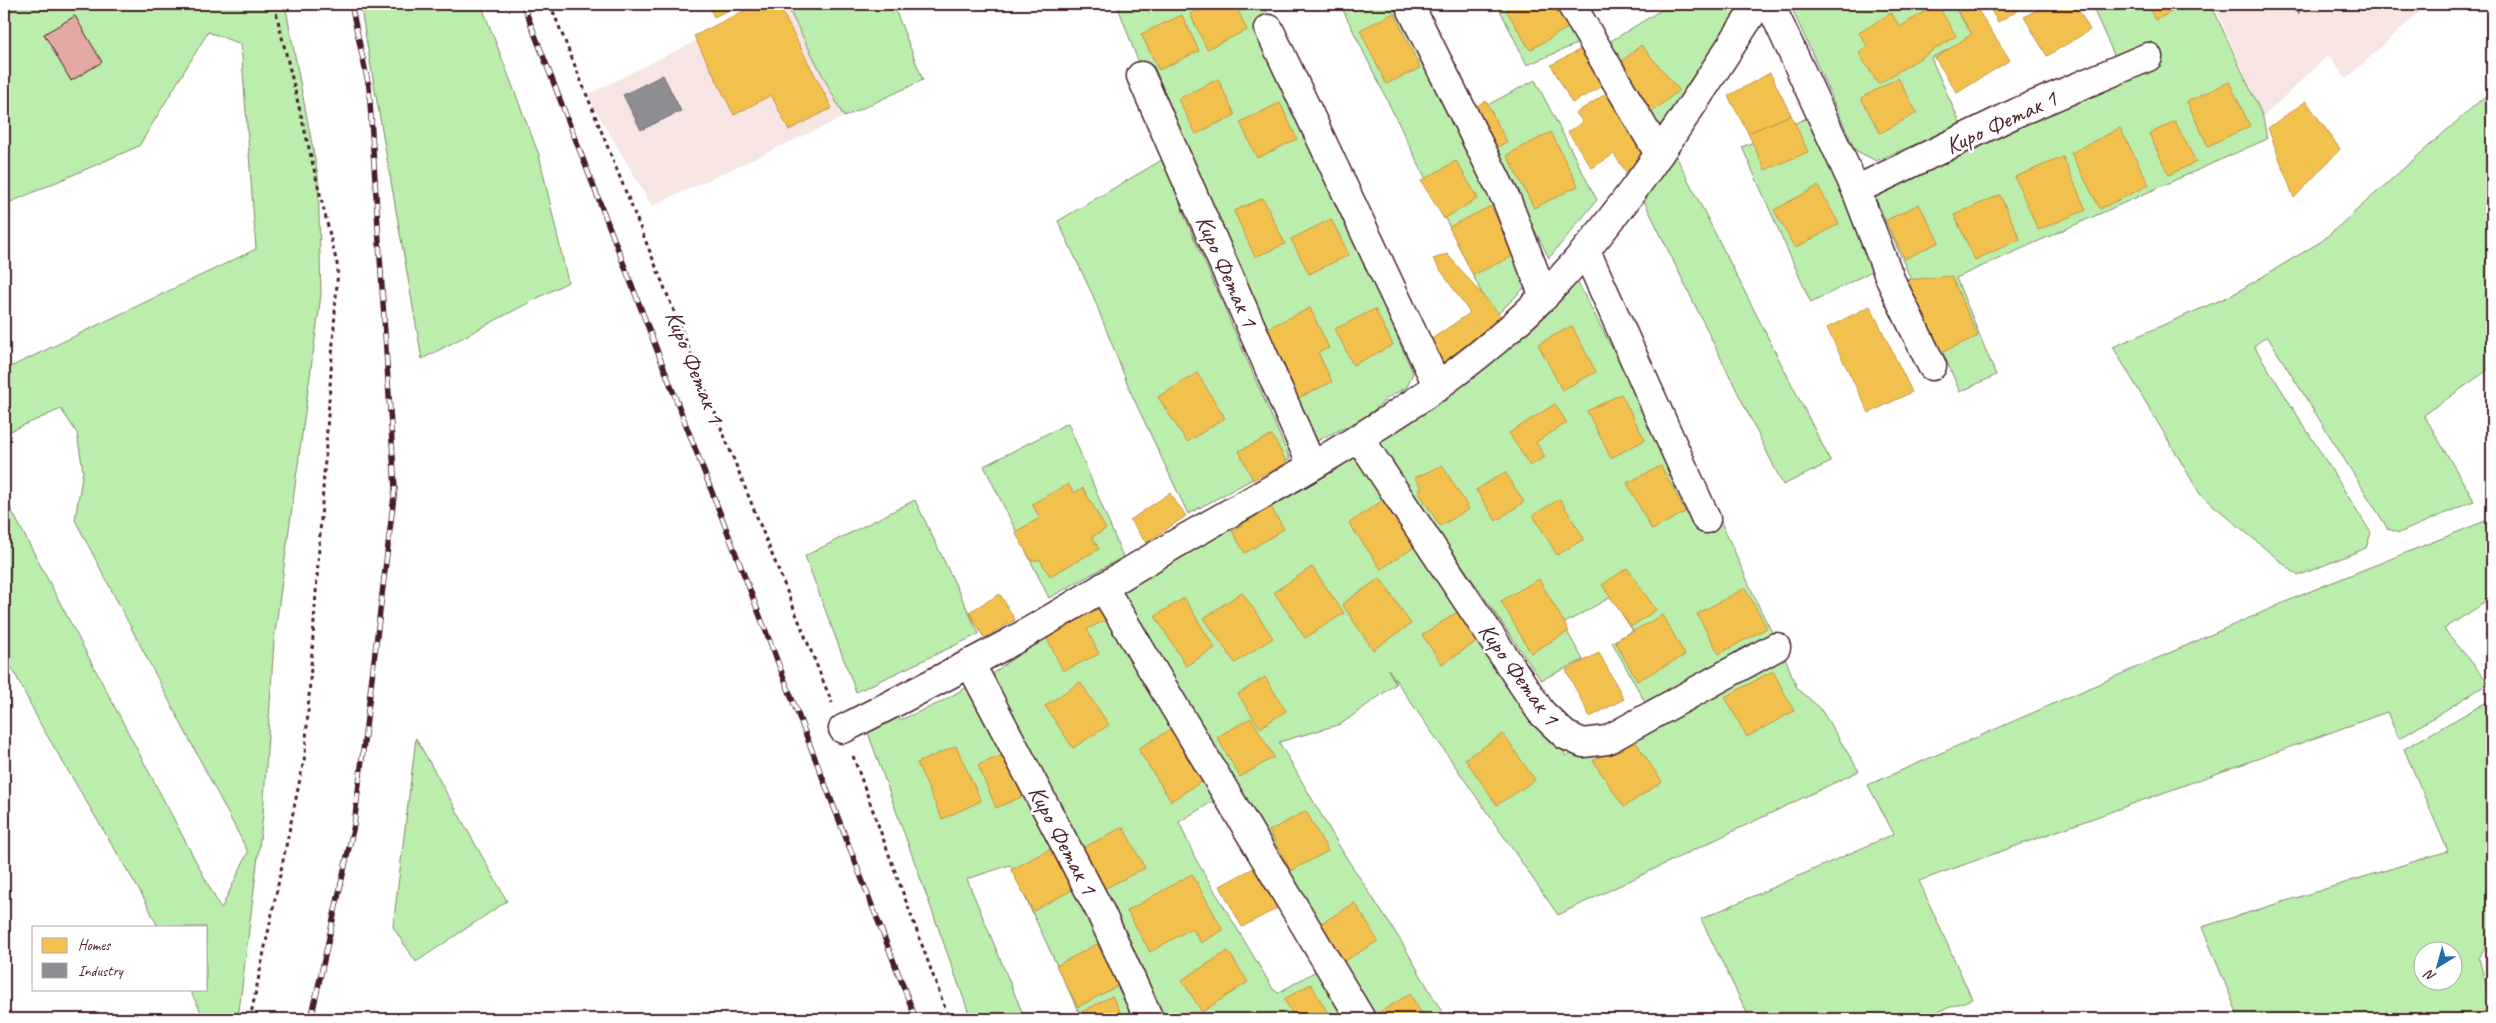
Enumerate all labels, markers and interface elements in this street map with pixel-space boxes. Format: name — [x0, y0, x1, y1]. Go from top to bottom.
street label: Киро Фетак 1 — [1941, 83, 2062, 161]
street label: Киро Фетак 1 — [1189, 210, 1265, 333]
street label: Киро Фетак 1 — [659, 306, 732, 429]
street label: Киро Фетак 1 — [1472, 617, 1567, 732]
street label: Киро Фетак 1 — [1022, 780, 1105, 901]
legend — [32, 926, 208, 990]
text: Homes — [78, 936, 112, 955]
north arrow — [2414, 940, 2464, 990]
text: Industry — [78, 962, 125, 981]
text: N — [2420, 965, 2439, 985]

